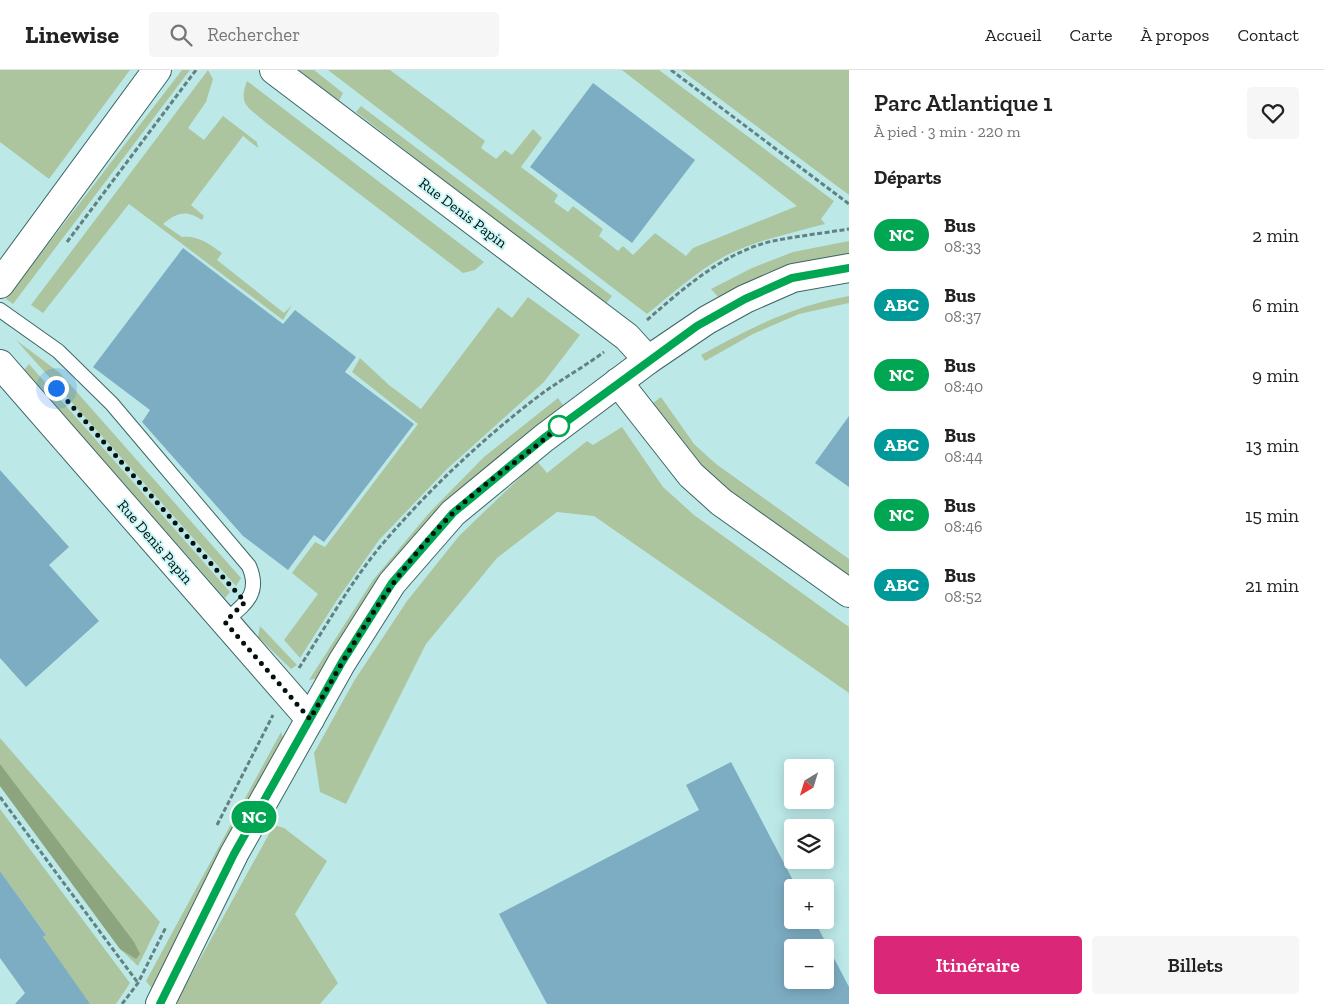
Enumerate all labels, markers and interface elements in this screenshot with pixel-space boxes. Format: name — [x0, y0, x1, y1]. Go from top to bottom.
search box — [149, 12, 499, 57]
text: Linewise — [25, 20, 119, 49]
icon: search — [167, 21, 195, 49]
text: Rechercher — [207, 23, 300, 46]
text: Accueil — [985, 24, 1042, 46]
text: Carte — [1070, 24, 1113, 46]
text: À propos — [1141, 24, 1209, 46]
text: Contact — [1237, 24, 1299, 46]
button: heart — [1247, 87, 1299, 139]
text: Parc Atlantique 1 — [874, 88, 1053, 117]
text: À pied · 3 min · 220 m — [874, 122, 1021, 141]
text: Départs — [874, 166, 942, 189]
street label: Rue Denis Papin — [416, 174, 511, 252]
text: Bus — [944, 214, 976, 237]
text: NC — [889, 224, 914, 246]
text: 2 min — [1252, 224, 1299, 247]
text: 08:33 — [944, 237, 981, 256]
text: Bus — [944, 284, 976, 307]
text: ABC — [884, 294, 919, 316]
text: 6 min — [1252, 294, 1299, 317]
text: 08:37 — [944, 307, 981, 326]
text: Bus — [944, 354, 976, 377]
text: NC — [889, 364, 914, 386]
text: 9 min — [1252, 364, 1299, 387]
your location — [44, 376, 69, 401]
text: 08:40 — [944, 377, 983, 396]
unlabelled marker — [548, 415, 570, 437]
text: Bus — [944, 424, 976, 447]
text: ABC — [884, 434, 919, 456]
text: 13 min — [1245, 434, 1299, 457]
text: 08:44 — [944, 447, 983, 466]
text: Bus — [944, 494, 976, 517]
street label: Rue Denis Papin — [114, 496, 197, 588]
text: NC — [889, 504, 914, 526]
text: 15 min — [1245, 504, 1299, 527]
text: 08:46 — [944, 517, 983, 536]
text: Bus — [944, 564, 976, 587]
text: ABC — [884, 574, 919, 596]
text: 21 min — [1245, 574, 1299, 597]
text: 08:52 — [944, 587, 982, 606]
north arrow — [784, 759, 834, 809]
map controls — [784, 759, 834, 989]
line badge: NC — [232, 801, 276, 833]
text: NC — [241, 806, 267, 828]
button: layers — [784, 819, 834, 869]
button: + — [784, 879, 834, 929]
button: Itinéraire — [874, 936, 1082, 994]
button: Billets — [1092, 936, 1299, 994]
button: − — [784, 939, 834, 989]

